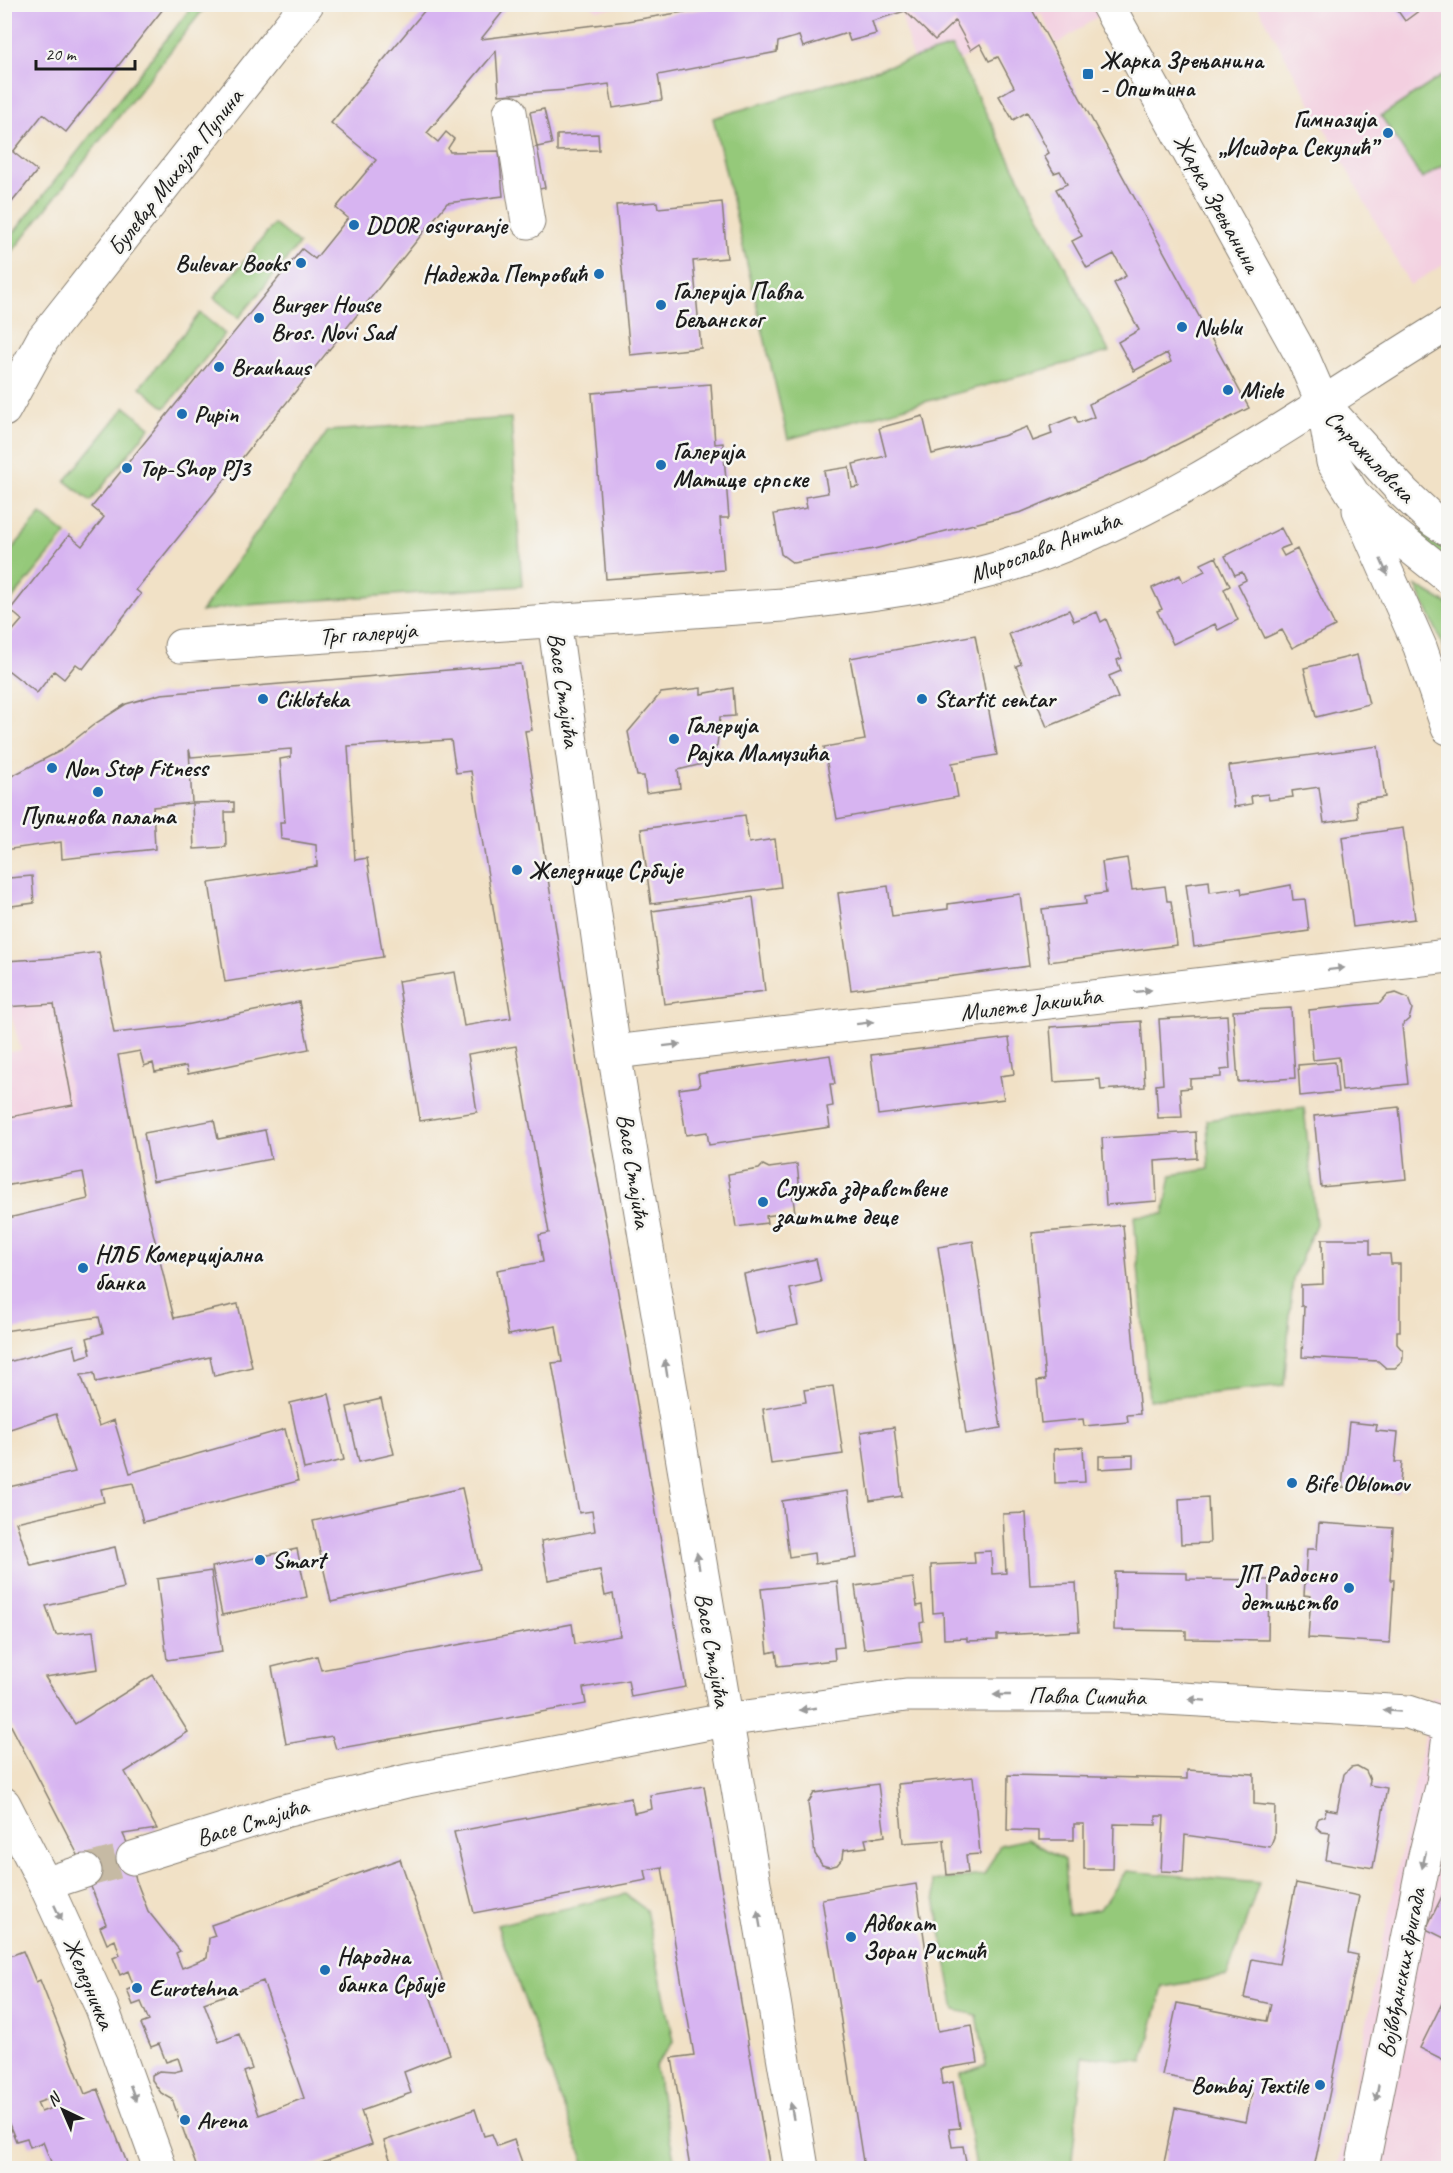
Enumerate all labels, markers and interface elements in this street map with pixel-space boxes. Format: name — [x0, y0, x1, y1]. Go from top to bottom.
scale bar — [36, 33, 135, 71]
text: 20 m — [45, 43, 78, 65]
place label: Жарка Зрењанина - Општина — [1100, 45, 1265, 103]
marker: Жарка Зрењанина - Општина — [1081, 67, 1095, 81]
street label: Булевар Михајла Пупина — [101, 81, 250, 261]
place label: Гимназија „Исидора Секулић” — [1219, 104, 1382, 162]
marker: Гимназија „Исидора Секулић” — [1381, 126, 1395, 140]
street label: Жарка Зрењанина — [1167, 129, 1268, 279]
place label: DDOR osiguranje — [366, 210, 509, 240]
marker: DDOR osiguranje — [347, 218, 361, 232]
place label: Bulevar Books — [175, 248, 292, 278]
marker: Bulevar Books — [294, 256, 308, 270]
place label: Надежда Петровић — [423, 259, 588, 289]
marker: Надежда Петровић — [592, 267, 606, 281]
place label: Галерија Павла Бељанског — [673, 276, 805, 334]
place label: Burger House Bros. Novi Sad — [271, 289, 398, 347]
marker: Галерија Павла Бељанског — [654, 298, 668, 312]
marker: Burger House Bros. Novi Sad — [252, 311, 266, 325]
place label: Nublu — [1194, 312, 1243, 342]
marker: Nublu — [1175, 320, 1189, 334]
place label: Brauhaus — [231, 352, 313, 382]
marker: Brauhaus — [212, 360, 226, 374]
place label: Miele — [1240, 375, 1285, 405]
marker: Miele — [1221, 383, 1235, 397]
place label: Pupin — [194, 399, 239, 429]
street label: Стражиловска — [1318, 403, 1423, 510]
marker: Pupin — [175, 407, 189, 421]
place label: Галерија Матице српске — [673, 436, 810, 494]
place label: Top-Shop PJ3 — [139, 453, 252, 483]
marker: Галерија Матице српске — [654, 458, 668, 472]
marker: Top-Shop PJ3 — [120, 461, 134, 475]
street label: Мирослава Антића — [965, 504, 1126, 590]
one-way arrow — [1380, 558, 1389, 576]
street label: Трг галерија — [318, 615, 419, 651]
street label: Васе Стајића — [541, 631, 587, 751]
place label: Cikloteka — [275, 684, 351, 714]
place label: Startit centar — [934, 684, 1057, 714]
marker: Cikloteka — [256, 692, 270, 706]
marker: Startit centar — [915, 692, 929, 706]
place label: Галерија Рајка Мамузића — [686, 710, 830, 768]
marker: Галерија Рајка Мамузића — [667, 732, 681, 746]
place label: Non Stop Fitness — [64, 753, 210, 783]
marker: Non Stop Fitness — [45, 761, 59, 775]
marker: Пупинова палата — [91, 785, 105, 799]
place label: Пупинова палата — [21, 801, 178, 831]
place label: Железнице Србије — [529, 855, 684, 886]
marker: Железнице Србије — [510, 863, 524, 877]
one-way arrow — [1327, 964, 1346, 974]
street label: Милете Јакшића — [959, 980, 1105, 1028]
one-way arrow — [1133, 986, 1152, 996]
one-way arrow — [856, 1018, 875, 1027]
one-way arrow — [662, 1040, 681, 1050]
street label: Васе Стајића — [610, 1112, 658, 1232]
place label: Служба здравствене заштите деце — [772, 1173, 948, 1232]
marker: Служба здравствене заштите деце — [756, 1195, 770, 1209]
place label: НЛБ Комерцијална банка — [95, 1239, 264, 1297]
marker: НЛБ Комерцијална банка — [76, 1261, 90, 1275]
one-way arrow — [662, 1359, 671, 1378]
place label: Bife Oblomov — [1304, 1468, 1411, 1498]
marker: Bife Oblomov — [1285, 1476, 1299, 1490]
place label: Smart — [272, 1545, 329, 1575]
one-way arrow — [694, 1551, 703, 1570]
marker: Smart — [253, 1553, 267, 1567]
place label: ЈП Радосно детињство — [1235, 1559, 1339, 1617]
marker: ЈП Радосно детињство — [1342, 1581, 1356, 1595]
street label: Васе Стајића — [688, 1591, 738, 1711]
street label: Павла Симића — [1028, 1680, 1147, 1712]
one-way arrow — [993, 1690, 1012, 1700]
one-way arrow — [1188, 1696, 1207, 1705]
one-way arrow — [799, 1704, 818, 1713]
one-way arrow — [1383, 1706, 1402, 1715]
street label: Васе Стајића — [192, 1790, 313, 1853]
one-way arrow — [1419, 1851, 1428, 1870]
street label: Војвођанских бригада — [1370, 1884, 1432, 2060]
one-way arrow — [54, 1904, 63, 1921]
place label: Адвокат Зоран Ристић — [863, 1908, 987, 1966]
one-way arrow — [754, 1909, 763, 1928]
marker: Адвокат Зоран Ристић — [844, 1930, 858, 1944]
street label: Железничка — [56, 1933, 122, 2035]
place label: Народна банка Србије — [337, 1941, 446, 1999]
marker: Народна банка Србије — [318, 1963, 332, 1977]
place label: Eurotehna — [149, 1973, 239, 2003]
marker: Eurotehna — [130, 1981, 144, 1995]
place label: Bombaj Textile — [1191, 2070, 1310, 2100]
marker: Bombaj Textile — [1313, 2078, 1327, 2092]
north arrow — [33, 2080, 93, 2140]
one-way arrow — [1372, 2083, 1381, 2102]
one-way arrow — [128, 2084, 138, 2102]
text: N — [43, 2087, 66, 2111]
one-way arrow — [787, 2101, 796, 2120]
place label: Arena — [197, 2105, 249, 2135]
marker: Arena — [178, 2113, 192, 2127]

